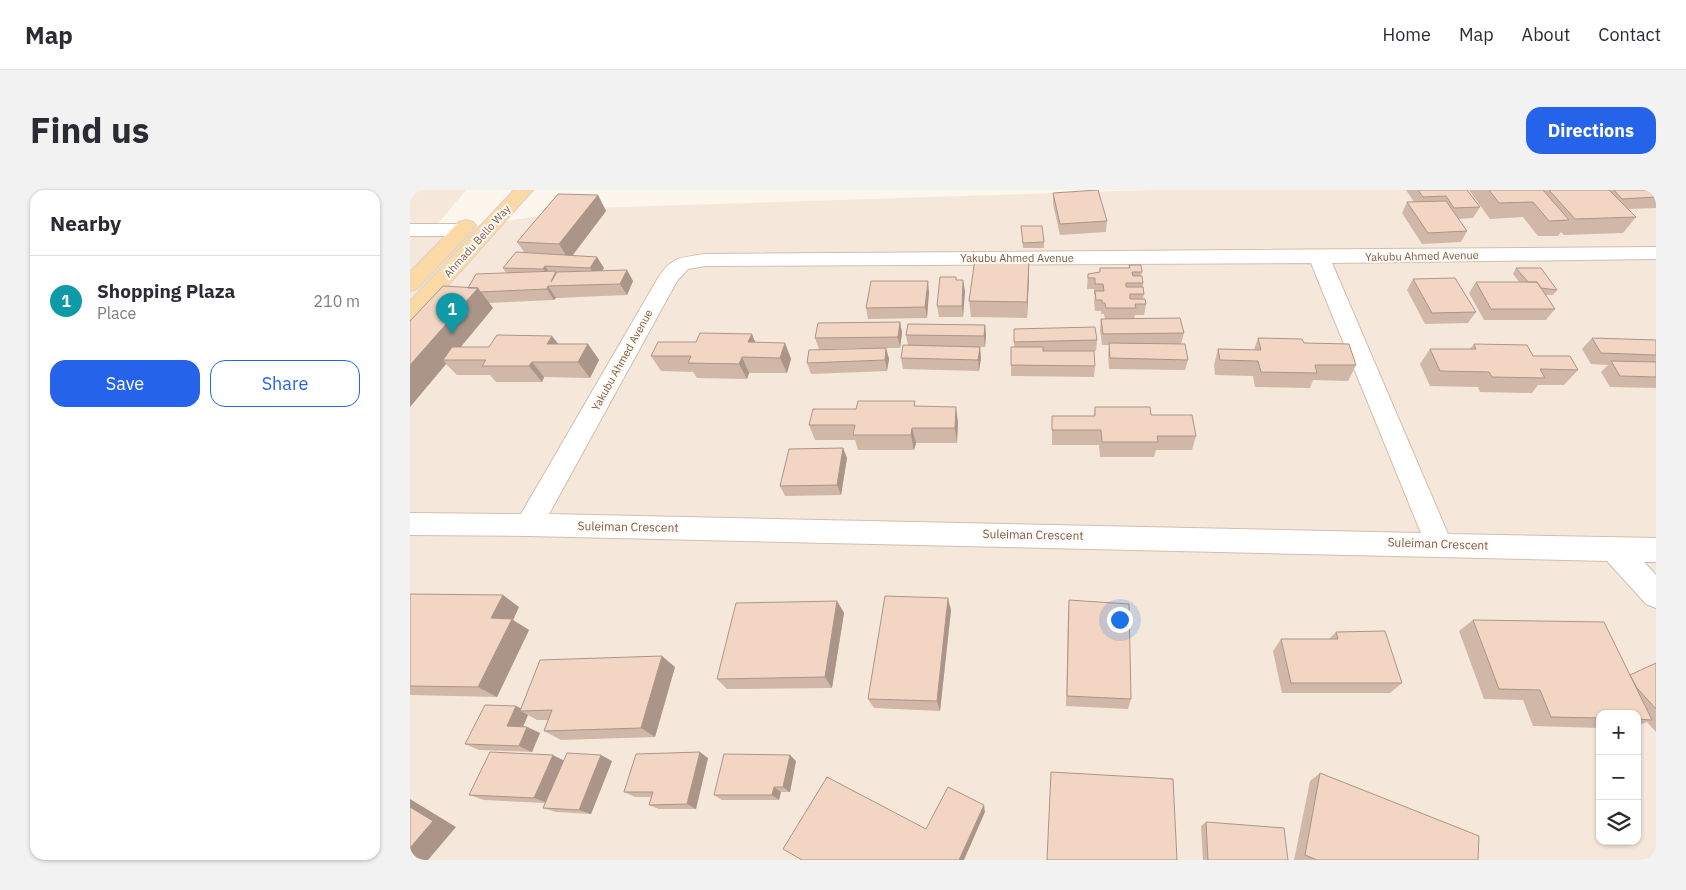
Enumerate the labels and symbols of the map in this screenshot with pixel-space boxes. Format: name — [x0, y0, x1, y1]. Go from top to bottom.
street label: Ahmadu Bello Way — [441, 201, 514, 280]
street label: Yakubu Ahmed Avenue — [1365, 248, 1479, 264]
street label: Yakubu Ahmed Avenue — [960, 251, 1074, 265]
pin: 1 — [436, 293, 468, 334]
street label: Yakubu Ahmed Avenue — [588, 307, 656, 413]
street label: Suleiman Crescent — [577, 518, 679, 535]
street label: Suleiman Crescent — [982, 526, 1084, 543]
street label: Suleiman Crescent — [1387, 534, 1489, 553]
your location — [1107, 607, 1133, 633]

